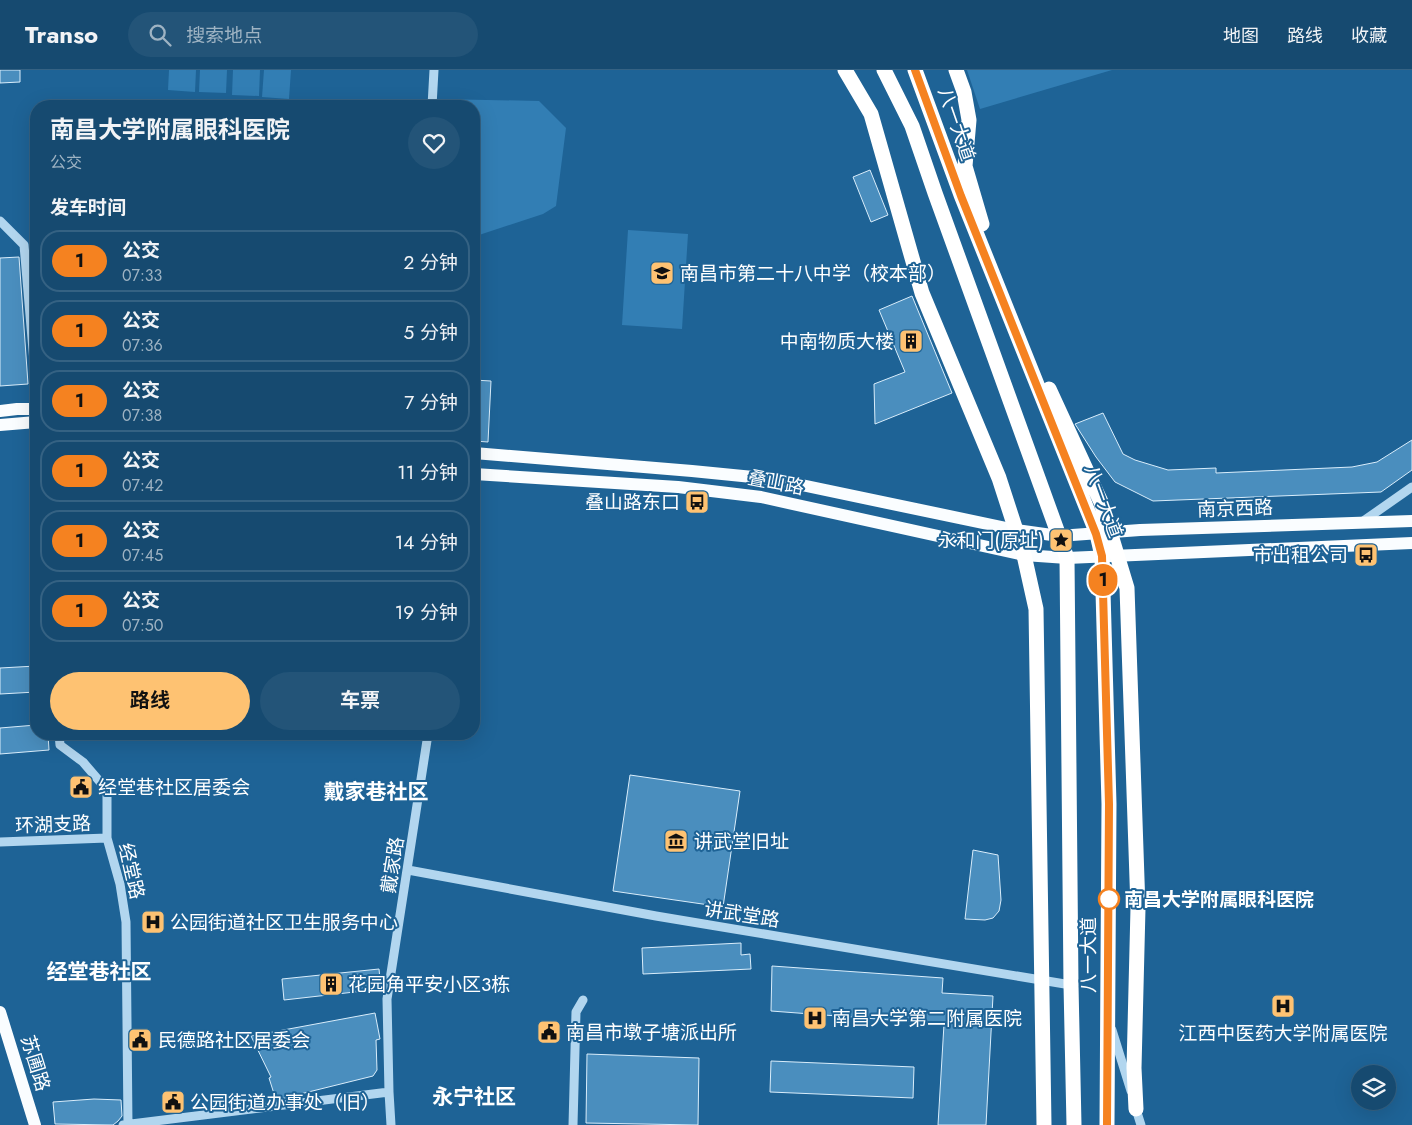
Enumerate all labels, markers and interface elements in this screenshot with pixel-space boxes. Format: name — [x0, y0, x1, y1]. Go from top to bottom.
search box — [128, 12, 478, 57]
text: Transo — [25, 17, 98, 52]
icon: search — [146, 21, 174, 49]
text: 搜索地点 — [186, 22, 262, 49]
text: 地图 — [1223, 23, 1259, 49]
text: 路线 — [1287, 23, 1323, 49]
text: 收藏 — [1351, 23, 1387, 49]
street label: 八一大道 — [931, 84, 982, 164]
text: 南昌大学附属眼科医院 — [50, 112, 290, 147]
button: heart — [408, 117, 460, 169]
text: 公交 — [50, 151, 82, 174]
text: 发车时间 — [50, 194, 126, 221]
text: 公交 — [122, 237, 160, 264]
text: 1 — [75, 248, 84, 274]
text: 2 分钟 — [403, 249, 458, 276]
school or university icon: 南昌市第二十八中学（校本部） — [649, 260, 675, 286]
place label: 南昌市第二十八中学（校本部） — [680, 260, 946, 287]
text: 07:33 — [122, 264, 162, 287]
text: 公交 — [122, 307, 160, 334]
text: 1 — [75, 318, 84, 344]
text: 5 分钟 — [404, 319, 458, 346]
place label: 中南物质大楼 — [780, 328, 894, 355]
building icon: 中南物质大楼 — [898, 328, 924, 354]
text: 07:36 — [122, 334, 163, 357]
text: 公交 — [122, 377, 160, 404]
text: 1 — [75, 388, 84, 414]
text: 7 分钟 — [404, 389, 458, 416]
text: 07:38 — [122, 404, 162, 427]
text: 公交 — [122, 447, 160, 474]
text: 1 — [75, 458, 84, 484]
text: 11 分钟 — [397, 459, 458, 486]
street label: 八一大道 — [1078, 461, 1129, 542]
street label: 叠山路 — [745, 464, 806, 501]
text: 07:42 — [122, 474, 163, 497]
place label: 叠山路东口 — [585, 489, 680, 516]
bus stop icon: 叠山路东口 — [684, 489, 710, 515]
street label: 南京西路 — [1197, 494, 1273, 523]
text: 公交 — [122, 517, 160, 544]
place label: 永和门(原址) — [937, 527, 1044, 554]
place icon: 永和门(原址) — [1048, 527, 1074, 553]
text: 1 — [75, 528, 84, 554]
text: 14 分钟 — [395, 529, 458, 556]
place label: 市出租公司 — [1253, 542, 1348, 569]
bus stop icon: 市出租公司 — [1353, 542, 1379, 568]
text: 07:45 — [122, 544, 163, 567]
line badge: 1 — [1087, 564, 1119, 596]
text: 1 — [1098, 567, 1108, 593]
text: 公交 — [122, 587, 160, 614]
text: 1 — [75, 598, 84, 624]
text: 19 分钟 — [395, 599, 458, 626]
text: 07:50 — [122, 614, 163, 637]
button: 路线 — [50, 672, 250, 730]
button: 车票 — [260, 672, 460, 730]
public building icon: 经堂巷社区居委会 — [68, 774, 94, 800]
place label: 经堂巷社区居委会 — [98, 774, 250, 801]
district label: 戴家巷社区 — [324, 777, 429, 807]
street label: 环湖支路 — [15, 810, 91, 839]
museum icon: 讲武堂旧址 — [663, 828, 689, 854]
place label: 讲武堂旧址 — [694, 828, 789, 855]
street label: 戴家路 — [375, 835, 410, 895]
street label: 经堂路 — [112, 840, 151, 902]
place label: 南昌大学附属眼科医院 — [1124, 886, 1314, 913]
marker: 南昌大学附属眼科医院 — [1098, 888, 1120, 910]
street label: 讲武堂路 — [702, 895, 782, 934]
hospital icon: 公园街道社区卫生服务中心 — [140, 909, 166, 935]
place label: 公园街道社区卫生服务中心 — [170, 909, 398, 936]
street label: 八一大道 — [1075, 917, 1102, 993]
district label: 经堂巷社区 — [47, 957, 152, 987]
building icon: 花园角平安小区3栋 — [318, 971, 344, 997]
place label: 花园角平安小区3栋 — [348, 971, 510, 998]
hospital icon: 江西中医药大学附属医院 — [1270, 993, 1296, 1019]
hospital icon: 南昌大学第二附属医院 — [802, 1005, 828, 1031]
place label: 南昌大学第二附属医院 — [832, 1005, 1022, 1032]
public building icon: 南昌市墩子塘派出所 — [536, 1019, 562, 1045]
place label: 南昌市墩子塘派出所 — [566, 1019, 737, 1046]
place label: 江西中医药大学附属医院 — [1178, 1020, 1388, 1047]
public building icon: 民德路社区居委会 — [127, 1027, 153, 1053]
place label: 民德路社区居委会 — [158, 1027, 310, 1054]
street label: 苏圃路 — [14, 1032, 57, 1094]
map controls — [1351, 1065, 1396, 1110]
button: layers — [1351, 1065, 1396, 1110]
district label: 永宁社区 — [432, 1082, 516, 1112]
public building icon: 公园街道办事处（旧） — [160, 1089, 186, 1115]
place label: 公园街道办事处（旧） — [190, 1089, 380, 1116]

